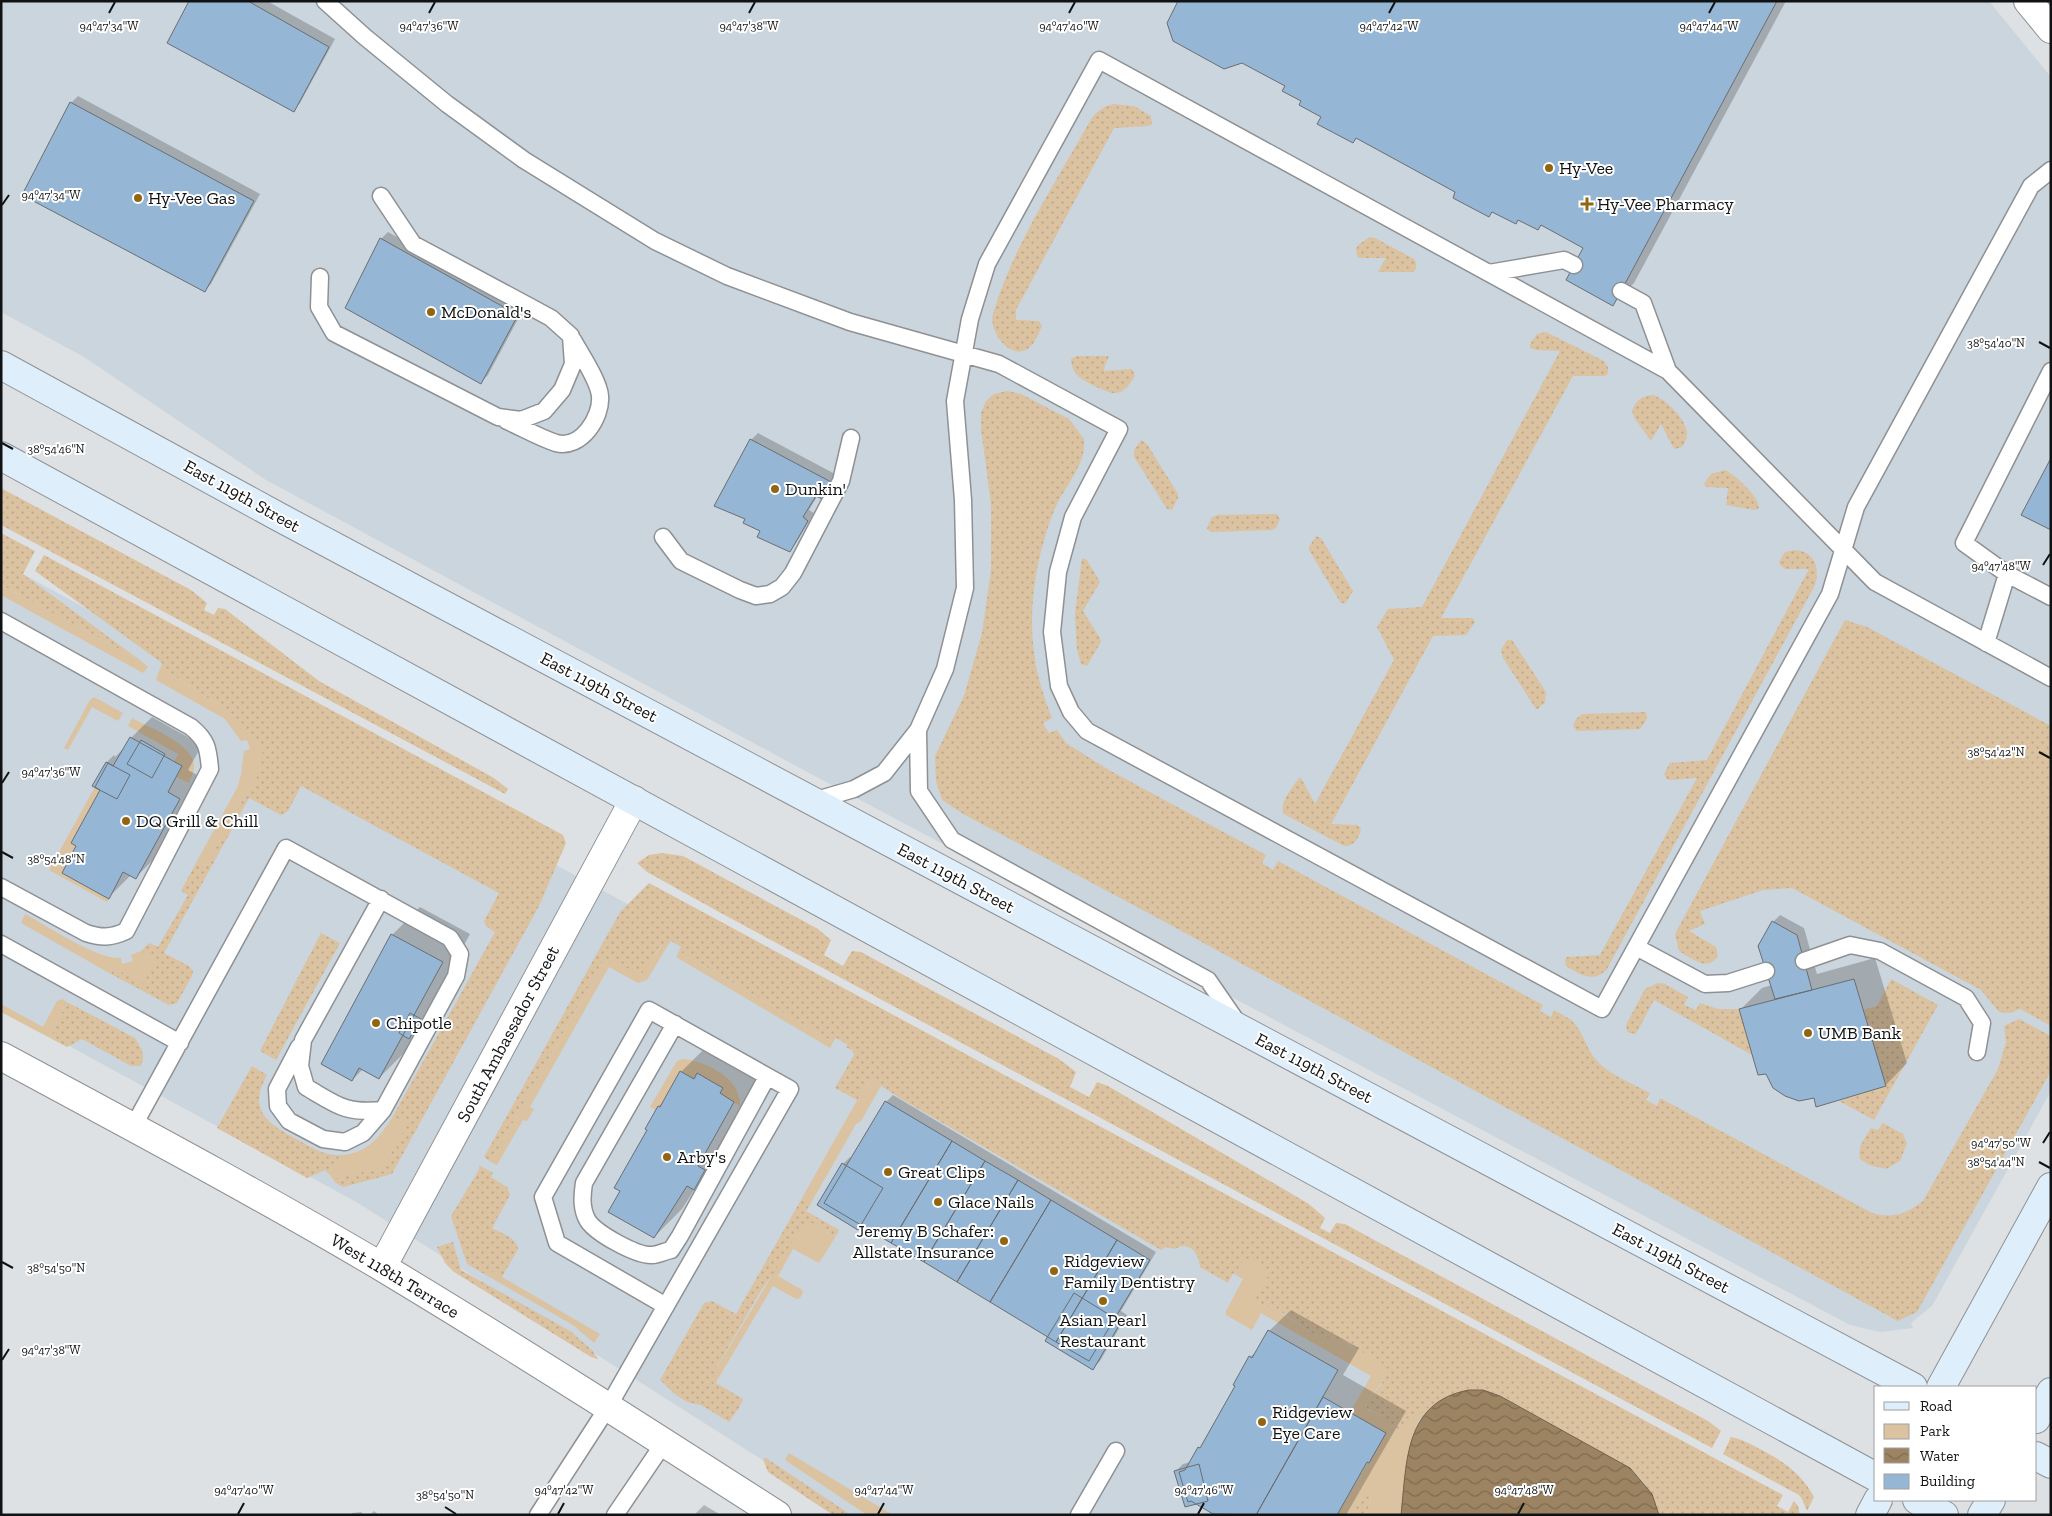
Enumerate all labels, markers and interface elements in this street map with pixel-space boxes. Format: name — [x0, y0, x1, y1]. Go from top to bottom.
text: 94°47'34"W — [80, 19, 139, 33]
text: 94°47'36"W — [400, 19, 459, 33]
text: 94°47'38"W — [719, 19, 779, 33]
text: 94°47'40"W — [1039, 19, 1100, 33]
text: 94°47'42"W — [1360, 19, 1419, 33]
text: 94°47'44"W — [1680, 19, 1739, 33]
place label: Hy-Vee — [1559, 157, 1613, 179]
marker: Hy-Vee — [1543, 162, 1555, 174]
place label: Hy-Vee Gas — [148, 187, 236, 209]
text: 94°47'34"W — [22, 188, 81, 202]
marker: Hy-Vee Gas — [132, 192, 144, 204]
place label: Hy-Vee Pharmacy — [1597, 193, 1735, 215]
marker: Hy-Vee Pharmacy — [1581, 198, 1593, 210]
place label: McDonald's — [441, 301, 531, 323]
marker: McDonald's — [425, 306, 437, 318]
text: 38°54'40"N — [1967, 336, 2025, 350]
text: 38°54'46"N — [27, 442, 85, 456]
street label: East 119th Street — [180, 455, 304, 537]
place label: Dunkin' — [785, 478, 846, 500]
marker: Dunkin' — [769, 483, 781, 495]
text: 94°47'48"W — [1971, 559, 2031, 573]
street label: East 119th Street — [537, 647, 662, 727]
text: 38°54'42"N — [1967, 745, 2025, 759]
text: 94°47'36"W — [22, 765, 81, 779]
place label: DQ Grill & Chill — [136, 810, 258, 832]
marker: DQ Grill & Chill — [120, 815, 132, 827]
street label: East 119th Street — [894, 838, 1019, 918]
text: 38°54'48"N — [27, 852, 85, 866]
street label: South Ambassador Street — [452, 942, 564, 1126]
place label: Chipotle — [386, 1012, 452, 1034]
marker: Chipotle — [370, 1017, 382, 1029]
place label: UMB Bank — [1818, 1022, 1902, 1044]
marker: UMB Bank — [1802, 1027, 1814, 1039]
street label: East 119th Street — [1252, 1028, 1377, 1108]
text: 94°47'50"W — [1971, 1136, 2032, 1150]
place label: Arby's — [677, 1146, 726, 1168]
marker: Arby's — [661, 1151, 673, 1163]
text: 38°54'44"N — [1967, 1155, 2025, 1169]
place label: Great Clips — [898, 1161, 985, 1183]
marker: Great Clips — [882, 1166, 894, 1178]
place label: Glace Nails — [948, 1191, 1034, 1213]
marker: Glace Nails — [932, 1196, 944, 1208]
street label: East 119th Street — [1609, 1218, 1734, 1298]
place label: Jeremy B Schafer: Allstate Insurance — [853, 1220, 994, 1263]
street label: West 118th Terrace — [327, 1229, 463, 1323]
marker: Jeremy B Schafer: Allstate Insurance — [998, 1235, 1010, 1247]
place label: Ridgeview Family Dentistry — [1064, 1250, 1196, 1293]
text: 38°54'50"N — [27, 1261, 85, 1275]
marker: Ridgeview Family Dentistry — [1048, 1265, 1060, 1277]
marker: Asian Pearl Restaurant — [1097, 1295, 1109, 1307]
place label: Asian Pearl Restaurant — [1060, 1309, 1147, 1352]
text: 94°47'38"W — [21, 1343, 81, 1357]
legend — [1874, 1386, 2037, 1501]
text: Road — [1920, 1397, 1953, 1415]
place label: Ridgeview Eye Care — [1272, 1401, 1353, 1444]
marker: Ridgeview Eye Care — [1256, 1416, 1268, 1428]
text: Park — [1920, 1422, 1950, 1440]
text: Water — [1920, 1447, 1960, 1465]
text: Building — [1920, 1472, 1975, 1490]
text: 94°47'40"W — [214, 1483, 275, 1497]
text: 94°47'42"W — [535, 1483, 594, 1497]
text: 94°47'44"W — [855, 1483, 914, 1497]
text: 94°47'46"W — [1174, 1483, 1234, 1497]
text: 94°47'48"W — [1494, 1483, 1554, 1497]
text: 38°54'50"N — [416, 1488, 474, 1502]

